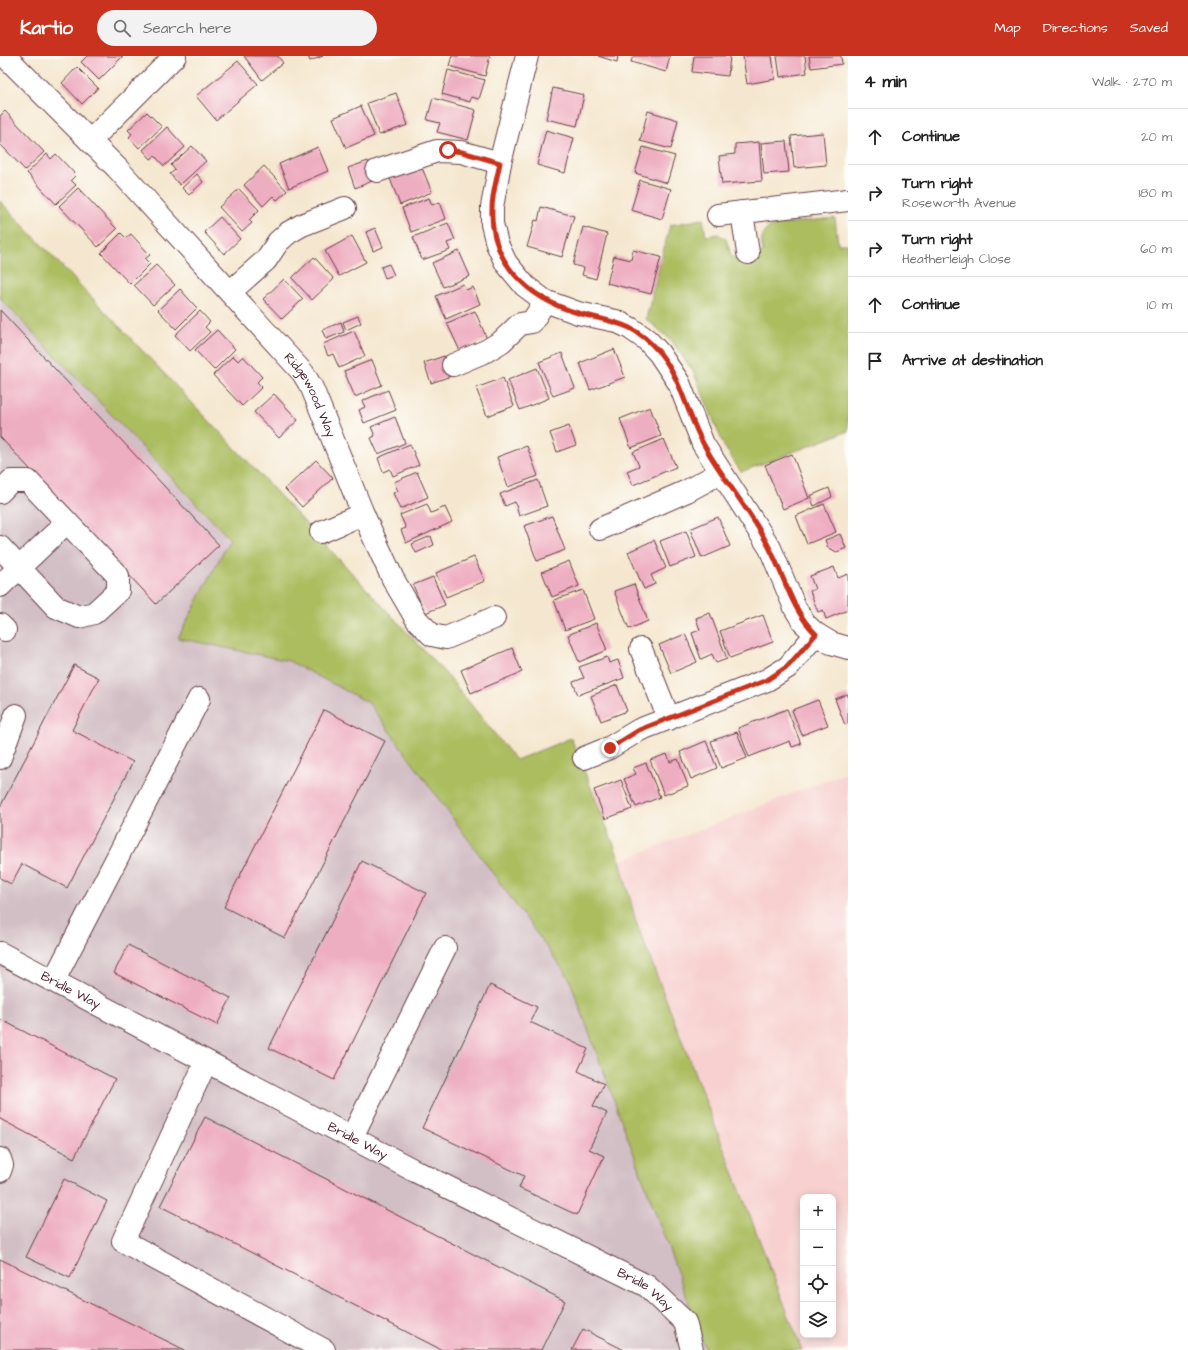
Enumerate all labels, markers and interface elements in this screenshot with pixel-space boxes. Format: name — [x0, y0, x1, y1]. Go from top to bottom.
search box — [97, 10, 377, 46]
text: Kartio — [20, 15, 73, 42]
icon: search — [111, 17, 133, 39]
text: Search here — [143, 18, 231, 39]
text: Map — [994, 18, 1021, 38]
text: Directions — [1043, 18, 1108, 38]
text: Saved — [1130, 18, 1168, 38]
text: 4 min — [864, 70, 907, 94]
text: Walk · 270 m — [1092, 73, 1172, 91]
icon: ahead — [864, 126, 886, 148]
text: Continue — [902, 126, 960, 147]
text: 20 m — [1141, 128, 1172, 146]
route start — [439, 141, 457, 159]
text: Turn right — [902, 173, 973, 194]
icon: right — [864, 182, 886, 204]
text: 180 m — [1138, 184, 1172, 202]
text: Roseworth Avenue — [902, 194, 1016, 212]
text: Turn right — [902, 229, 973, 250]
icon: right — [864, 238, 886, 260]
text: 60 m — [1140, 240, 1172, 258]
text: Heatherleigh Close — [902, 250, 1011, 268]
icon: ahead — [864, 294, 886, 316]
text: Continue — [902, 294, 960, 315]
text: 10 m — [1147, 296, 1172, 314]
street label: Ridgewood Way — [280, 349, 340, 441]
icon: arrive — [864, 350, 886, 372]
text: Arrive at destination — [902, 350, 1043, 371]
route end — [601, 739, 619, 757]
street label: Bridle Way — [38, 967, 104, 1014]
street label: Bridle Way — [325, 1118, 391, 1165]
map controls — [800, 1194, 836, 1338]
button: + — [800, 1194, 836, 1230]
button: − — [800, 1230, 836, 1266]
street label: Bridle Way — [614, 1264, 677, 1316]
button: locate — [800, 1266, 836, 1302]
button: layers — [800, 1302, 836, 1338]

